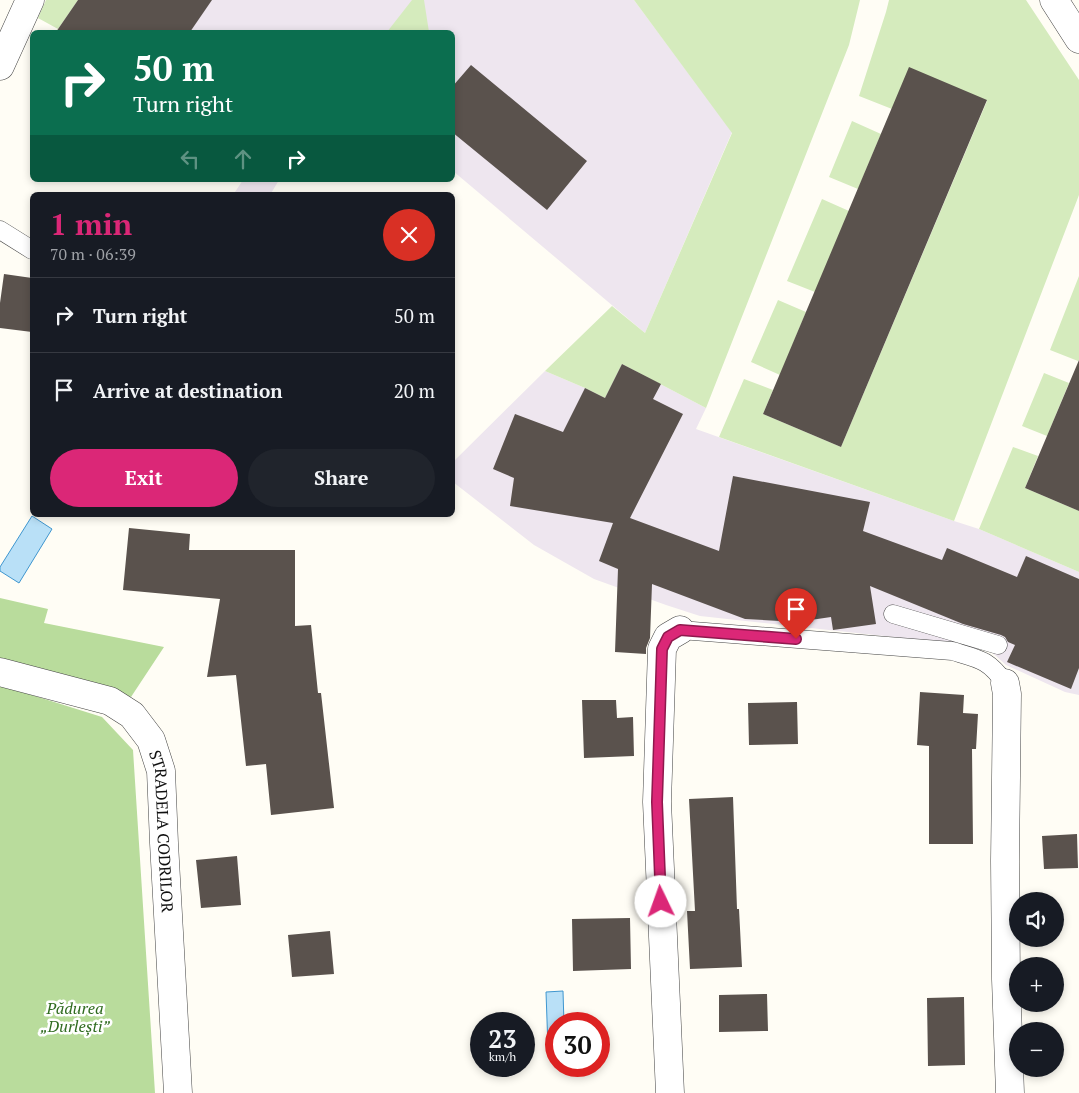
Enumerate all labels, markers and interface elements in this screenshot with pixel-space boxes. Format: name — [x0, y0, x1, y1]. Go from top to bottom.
text: 50 m — [133, 45, 214, 91]
icon: right — [50, 50, 115, 115]
text: Turn right — [133, 89, 233, 118]
icon: left — [176, 145, 204, 173]
icon: ahead — [229, 145, 257, 173]
icon: right — [282, 145, 310, 173]
text: 1 min — [50, 204, 132, 244]
button: close — [383, 209, 435, 261]
text: 70 m · 06:39 — [50, 243, 136, 265]
icon: right — [50, 301, 78, 329]
text: Turn right — [93, 303, 187, 328]
text: 50 m — [394, 303, 435, 328]
icon: arrive — [50, 376, 78, 404]
text: Arrive at destination — [93, 378, 282, 403]
text: 20 m — [394, 378, 435, 403]
button: Exit — [50, 449, 238, 507]
button: Share — [248, 449, 435, 507]
pin — [775, 588, 817, 639]
icon: arrive — [782, 595, 810, 623]
street label: STRADELA CODRILOR — [144, 747, 179, 914]
position arrow — [634, 875, 686, 927]
map controls — [1009, 892, 1064, 1077]
button: sound — [1009, 892, 1064, 947]
button: + — [1009, 957, 1064, 1012]
park label: Pădurea „Durlești” — [40, 997, 110, 1037]
speed limit sign: 30 — [545, 1012, 610, 1077]
text: 23 — [488, 1022, 517, 1055]
button: − — [1009, 1022, 1064, 1077]
text: km/h — [489, 1049, 516, 1064]

